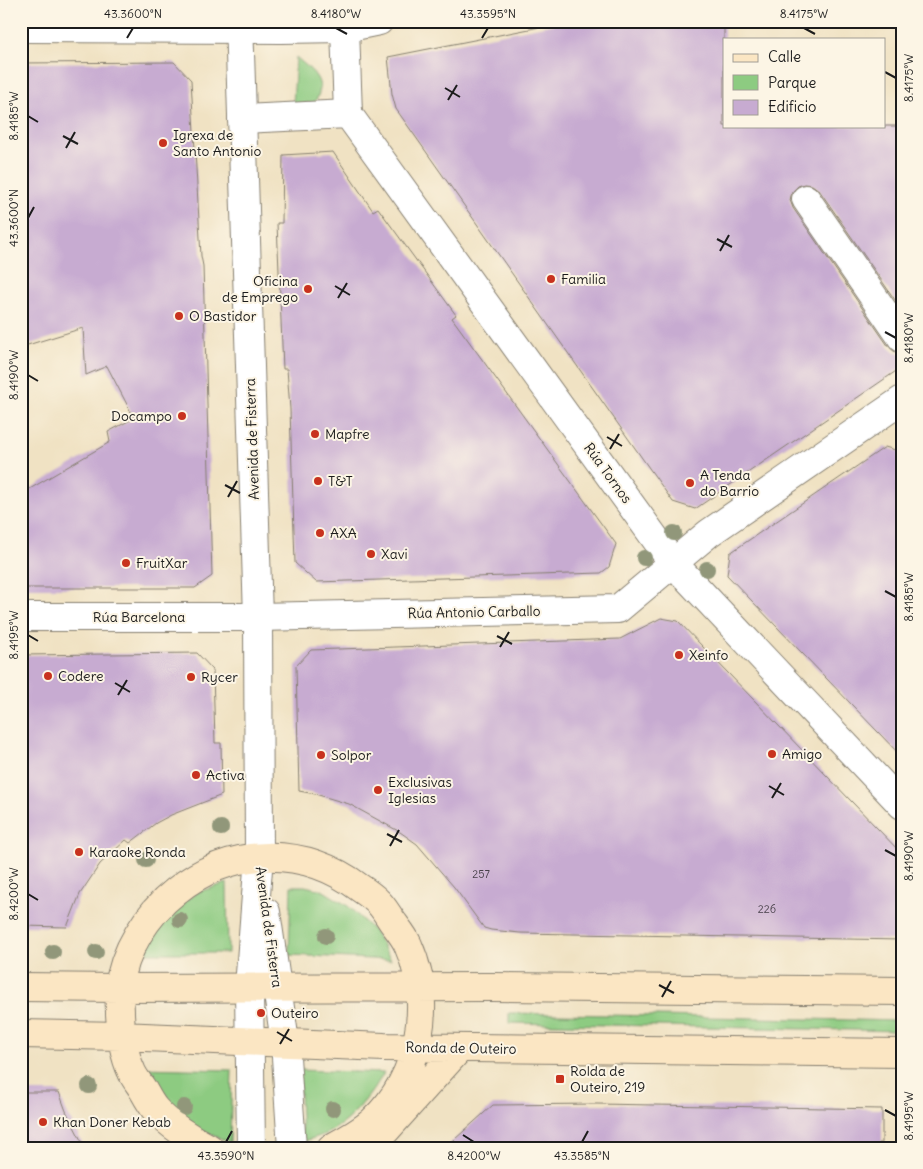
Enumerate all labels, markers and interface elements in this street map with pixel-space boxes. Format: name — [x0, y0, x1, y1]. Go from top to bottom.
text: 43.3600°N — [104, 6, 162, 21]
text: 8.4180°W — [311, 6, 361, 21]
text: 43.3595°N — [460, 6, 516, 21]
text: 8.4175°W — [780, 6, 828, 21]
legend — [723, 38, 886, 128]
text: Calle — [768, 47, 801, 66]
text: 8.4175°W — [901, 54, 916, 102]
text: Parque — [768, 73, 816, 92]
text: 8.4185°W — [6, 91, 21, 141]
text: Edificio — [768, 97, 816, 116]
place label: Igrexa de Santo Antonio — [173, 126, 261, 160]
marker: Igrexa de Santo Antonio — [157, 137, 169, 149]
text: 43.3600°N — [6, 189, 21, 247]
place label: Familia — [561, 270, 606, 288]
place label: Oficina de Emprego — [222, 272, 298, 306]
marker: Familia — [545, 273, 557, 285]
marker: Oficina de Emprego — [302, 283, 314, 295]
place label: O Bastidor — [189, 307, 257, 325]
marker: O Bastidor — [173, 310, 185, 322]
text: 8.4180°W — [901, 313, 916, 363]
text: 8.4190°W — [6, 350, 21, 400]
street label: Avenida de Fisterra — [241, 378, 263, 500]
place label: Docampo — [111, 407, 172, 425]
marker: Docampo — [176, 410, 188, 422]
place label: Mapfre — [325, 425, 370, 443]
marker: Mapfre — [309, 428, 321, 440]
street label: Rúa Tornos — [580, 439, 636, 507]
place label: A Tenda do Barrio — [700, 466, 759, 500]
place label: T&T — [328, 472, 353, 490]
marker: T&T — [312, 475, 324, 487]
marker: A Tenda do Barrio — [684, 477, 696, 489]
place label: AXA — [330, 524, 357, 542]
marker: AXA — [314, 527, 326, 539]
place label: Xavi — [381, 545, 408, 563]
marker: Xavi — [365, 548, 377, 560]
place label: FruitXar — [136, 554, 188, 572]
marker: FruitXar — [120, 557, 132, 569]
text: 8.4185°W — [901, 572, 916, 622]
street label: Rúa Antonio Carballo — [407, 602, 541, 622]
street label: Rúa Barcelona — [93, 608, 185, 626]
text: 8.4195°W — [6, 610, 21, 660]
place label: Xeinfo — [689, 646, 728, 664]
marker: Xeinfo — [673, 649, 685, 661]
place label: Codere — [58, 667, 104, 685]
place label: Rycer — [201, 668, 238, 686]
marker: Codere — [42, 670, 54, 682]
marker: Rycer — [185, 671, 197, 683]
place label: Amigo — [782, 745, 822, 763]
place label: Solpor — [331, 746, 372, 764]
marker: Amigo — [766, 748, 778, 760]
marker: Solpor — [315, 749, 327, 761]
place label: Activa — [206, 766, 245, 784]
marker: Activa — [190, 769, 202, 781]
place label: Exclusivas Iglesias — [388, 773, 452, 807]
marker: Exclusivas Iglesias — [372, 784, 384, 796]
text: 8.4190°W — [901, 831, 916, 881]
place label: Karaoke Ronda — [89, 843, 186, 861]
marker: Karaoke Ronda — [73, 846, 85, 858]
street label: Avenida de Fisterra — [252, 865, 286, 989]
text: 8.4200°W — [6, 867, 21, 921]
house number: 257 — [472, 867, 490, 881]
house number: 226 — [758, 902, 776, 916]
place label: Outeiro — [271, 1004, 319, 1022]
marker: Outeiro — [255, 1007, 267, 1019]
street label: Ronda de Outeiro — [405, 1038, 517, 1058]
place label: Rolda de Outeiro, 219 — [570, 1062, 645, 1096]
marker: Rolda de Outeiro, 219 — [554, 1073, 566, 1085]
text: 8.4195°W — [901, 1091, 916, 1141]
place label: Khan Doner Kebab — [53, 1113, 171, 1131]
marker: Khan Doner Kebab — [37, 1116, 49, 1128]
text: 43.3590°N — [197, 1148, 255, 1163]
text: 8.4200°W — [447, 1148, 501, 1163]
text: 43.3585°N — [554, 1148, 610, 1163]

